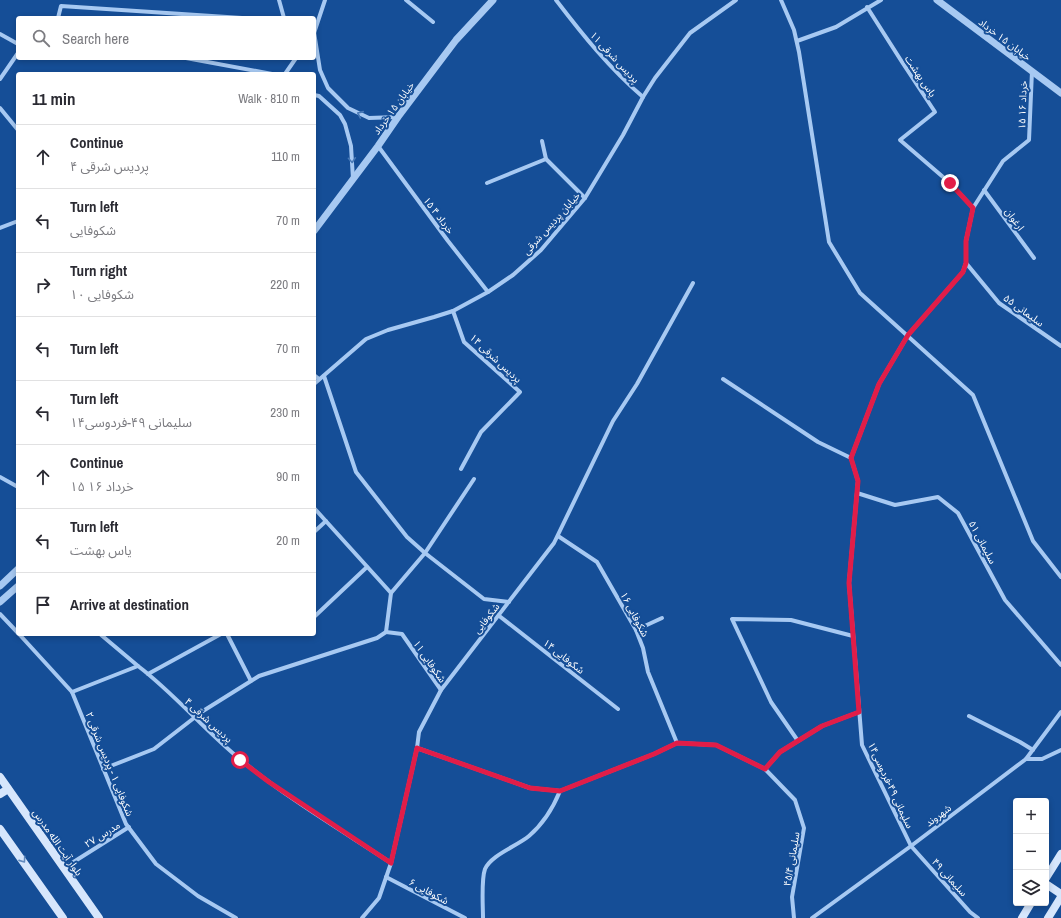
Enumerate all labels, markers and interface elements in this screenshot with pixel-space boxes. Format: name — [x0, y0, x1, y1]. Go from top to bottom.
street label: خیابان ۱۵ خرداد — [976, 15, 1034, 63]
search box — [16, 16, 316, 60]
icon: search — [30, 27, 52, 49]
text: Search here — [62, 28, 129, 49]
street label: پردیس شرقی ۱۱ — [587, 29, 642, 86]
street label: یاس بهشت — [902, 53, 939, 100]
street label: خیابان ۱۵ خرداد — [370, 79, 417, 137]
street label: ۱۵ خرداد ۱۶ — [1015, 80, 1030, 130]
text: 11 min — [32, 87, 75, 110]
text: Walk · 810 m — [238, 90, 300, 107]
one-way arrow — [356, 111, 364, 119]
text: Continue — [70, 132, 123, 153]
icon: ahead — [32, 146, 54, 168]
text: 110 m — [271, 148, 300, 165]
one-way arrow — [347, 157, 356, 163]
text: پردیس شرقی ۴ — [70, 158, 149, 175]
route end — [941, 174, 959, 192]
street label: خیابان پردیس شرقی — [520, 189, 583, 257]
street label: ۱۵ خرداد ۴ — [420, 194, 457, 237]
text: Turn left — [70, 196, 118, 217]
street label: ارغوان — [1002, 205, 1027, 233]
icon: left — [32, 210, 54, 232]
text: 70 m — [276, 212, 300, 229]
text: شکوفایی — [70, 222, 116, 239]
text: Turn right — [70, 260, 127, 281]
icon: right — [32, 274, 54, 296]
text: 220 m — [270, 276, 300, 293]
text: شکوفایی ۱۰ — [70, 286, 134, 303]
street label: سلیمانی ۵۵ — [1001, 291, 1047, 330]
street label: پردیس شرقی ۱۴ — [467, 331, 524, 386]
icon: left — [32, 338, 54, 360]
text: Turn left — [70, 338, 118, 359]
text: 70 m — [276, 340, 300, 357]
text: Turn left — [70, 388, 118, 409]
icon: left — [32, 402, 54, 424]
text: 230 m — [270, 404, 300, 421]
text: سلیمانی ۴۹-فردوسی۱۴ — [70, 414, 192, 431]
text: Continue — [70, 452, 123, 473]
icon: ahead — [32, 466, 54, 488]
text: 90 m — [276, 468, 300, 485]
text: ۱۵ خرداد ۱۶ — [70, 478, 134, 495]
text: Turn left — [70, 516, 118, 537]
street label: سلیمانی ۵۱ — [966, 518, 999, 566]
icon: left — [32, 530, 54, 552]
text: 20 m — [276, 532, 300, 549]
text: یاس بهشت — [70, 542, 132, 559]
street label: شکوفایی ۱۶ — [617, 590, 652, 639]
icon: arrive — [32, 594, 54, 616]
text: Arrive at destination — [70, 594, 189, 615]
street label: شکوفایی — [470, 600, 503, 636]
street label: شکوفایی ۱۴ — [540, 636, 587, 677]
street label: شکوفایی ۱۱ — [410, 637, 449, 685]
street label: پردیس شرقی ۴ — [182, 695, 235, 746]
street label: شکوفایی ۱ - پردیس شرقی ۲ — [83, 710, 136, 818]
street label: سلیمانی ۴۹-فردوسی۱۴ — [865, 740, 916, 831]
route start — [231, 751, 249, 769]
map controls — [1013, 798, 1049, 906]
button: + — [1013, 798, 1049, 834]
street label: شهروند — [923, 801, 954, 829]
street label: بلوار آیت الله مدرس — [30, 806, 86, 878]
street label: مدرس ۲۷ — [82, 818, 123, 850]
street label: سلیمانی ۴۵/۴ — [780, 831, 803, 887]
button: − — [1013, 834, 1049, 870]
one-way arrow — [18, 856, 25, 863]
street label: سلیمانی ۴۹ — [929, 856, 970, 899]
button: layers — [1013, 870, 1049, 906]
street label: شکوفایی ۶ — [407, 876, 451, 907]

